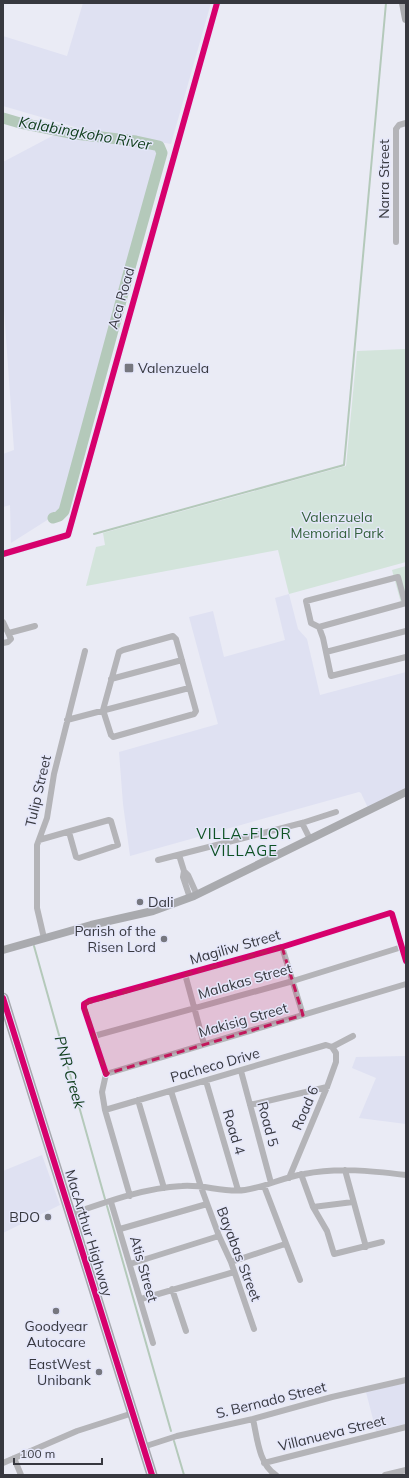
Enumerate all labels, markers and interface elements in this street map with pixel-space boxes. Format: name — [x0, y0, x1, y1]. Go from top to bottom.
water label: Kalabingkoho River — [17, 112, 153, 154]
street label: Narra Street — [375, 139, 393, 219]
street label: Aca Road — [104, 265, 138, 331]
place label: Valenzuela — [138, 359, 209, 377]
marker: Valenzuela — [123, 362, 135, 374]
park label: Valenzuela Memorial Park — [290, 508, 384, 542]
street label: Tulip Street — [21, 753, 55, 829]
district label: VILLA-FLOR VILLAGE — [196, 824, 292, 860]
place label: Dali — [148, 893, 174, 911]
marker: Dali — [135, 897, 145, 907]
place label: Parish of the Risen Lord — [75, 922, 156, 956]
street label: Magiliw Street — [188, 925, 282, 969]
marker: Parish of the Risen Lord — [159, 934, 169, 944]
street label: Malakas Street — [196, 959, 294, 1003]
street label: Makisig Street — [196, 999, 290, 1041]
water label: PNR Creek — [51, 1033, 90, 1112]
street label: Pacheco Drive — [168, 1044, 262, 1086]
street label: Road 6 — [288, 1083, 322, 1133]
street label: Road 5 — [253, 1099, 283, 1149]
street label: Road 4 — [219, 1107, 250, 1157]
street label: MacArthur Highway — [61, 1168, 117, 1299]
street label: Bayabas Street — [213, 1204, 265, 1304]
place label: BDO — [9, 1208, 40, 1226]
marker: BDO — [43, 1212, 53, 1222]
street label: Atis Street — [126, 1234, 162, 1304]
marker: Goodyear Autocare — [51, 1306, 61, 1316]
place label: Goodyear Autocare — [24, 1317, 88, 1351]
place label: EastWest Unibank — [29, 1355, 92, 1389]
marker: EastWest Unibank — [94, 1367, 104, 1377]
street label: S. Bernado Street — [214, 1378, 328, 1422]
street label: Villanueva Street — [276, 1411, 388, 1455]
scale bar — [14, 1440, 102, 1466]
text: 100 m — [20, 1446, 55, 1461]

